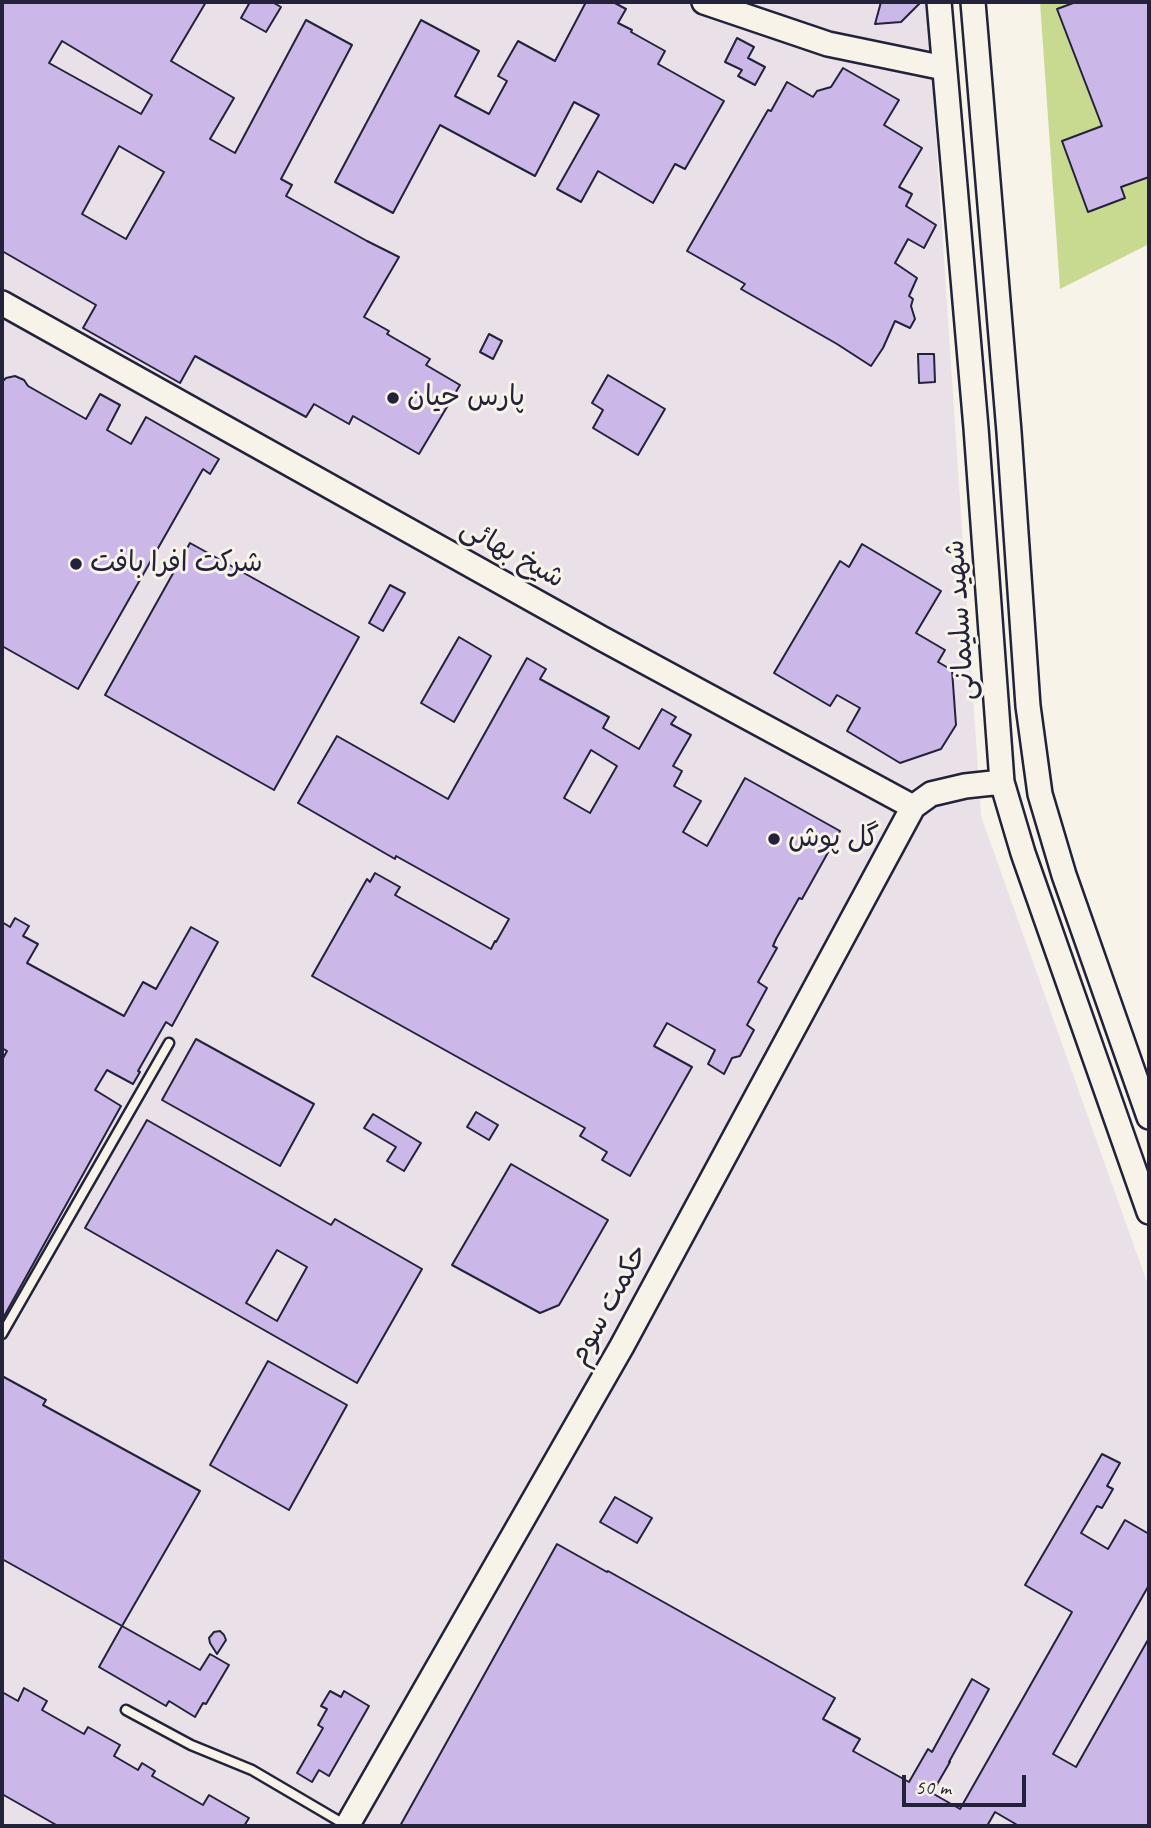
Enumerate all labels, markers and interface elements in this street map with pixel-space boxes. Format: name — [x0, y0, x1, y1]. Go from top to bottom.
place label: پارس حیان — [407, 381, 525, 415]
marker: پارس حیان — [385, 390, 401, 406]
street label: شیخ بهائی — [454, 512, 570, 596]
street label: شهید سلیمانی — [939, 538, 983, 702]
place label: شرکت افرا بافت — [90, 547, 263, 581]
marker: شرکت افرا بافت — [68, 556, 84, 572]
place label: گل پوش — [788, 822, 879, 856]
marker: گل پوش — [766, 831, 782, 847]
street label: حکمت سوم — [562, 1239, 656, 1371]
scale bar — [906, 1762, 1030, 1806]
text: 50 m — [915, 1774, 951, 1800]

